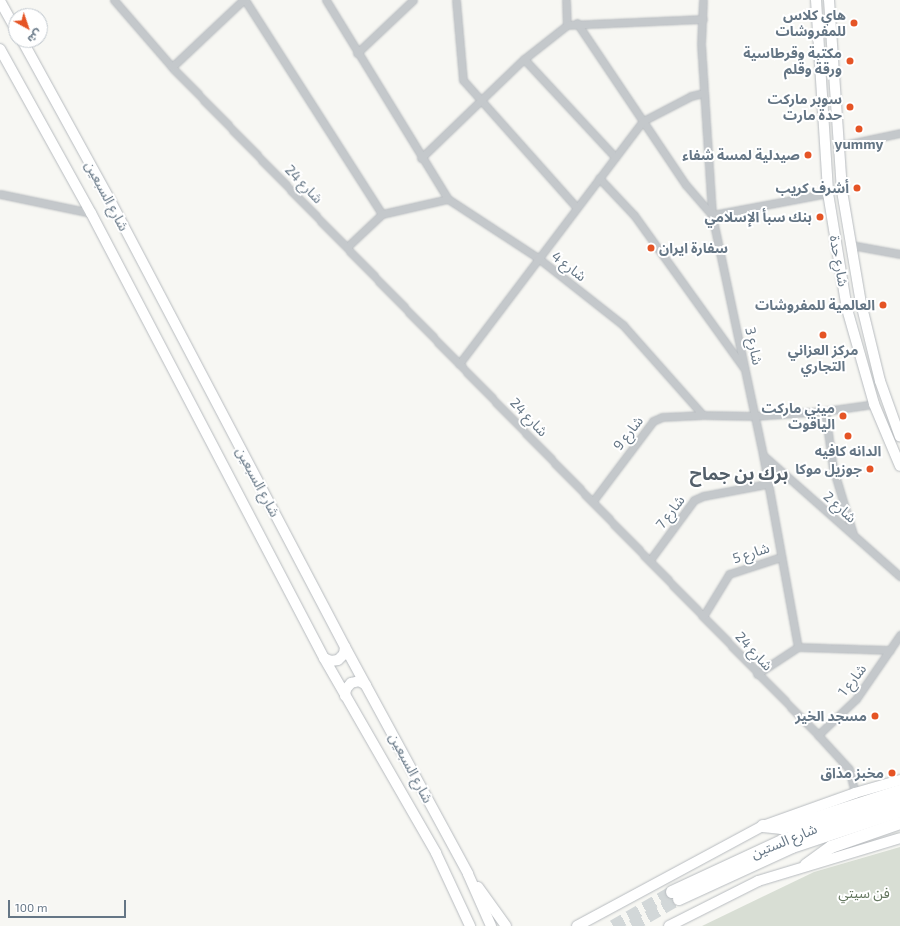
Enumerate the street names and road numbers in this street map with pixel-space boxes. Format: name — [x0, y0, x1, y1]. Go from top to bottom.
street label: شارع السبعين — [82, 158, 132, 234]
street label: شارع 24 — [282, 161, 326, 207]
street label: شارع حدة — [826, 234, 852, 288]
street label: شارع 4 — [548, 247, 590, 285]
street label: شارع 3 — [742, 326, 766, 366]
street label: شارع 24 — [507, 394, 551, 440]
street label: شارع 9 — [610, 413, 646, 453]
street label: شارع السبعين — [233, 444, 283, 520]
street label: شارع 2 — [820, 488, 860, 526]
street label: شارع 7 — [652, 492, 688, 532]
street label: شارع 5 — [730, 539, 772, 567]
street label: شارع 24 — [732, 628, 776, 674]
street label: شارع 1 — [834, 661, 870, 699]
street label: شارع السبعين — [386, 730, 436, 806]
street label: شارع الستين — [748, 820, 820, 862]

